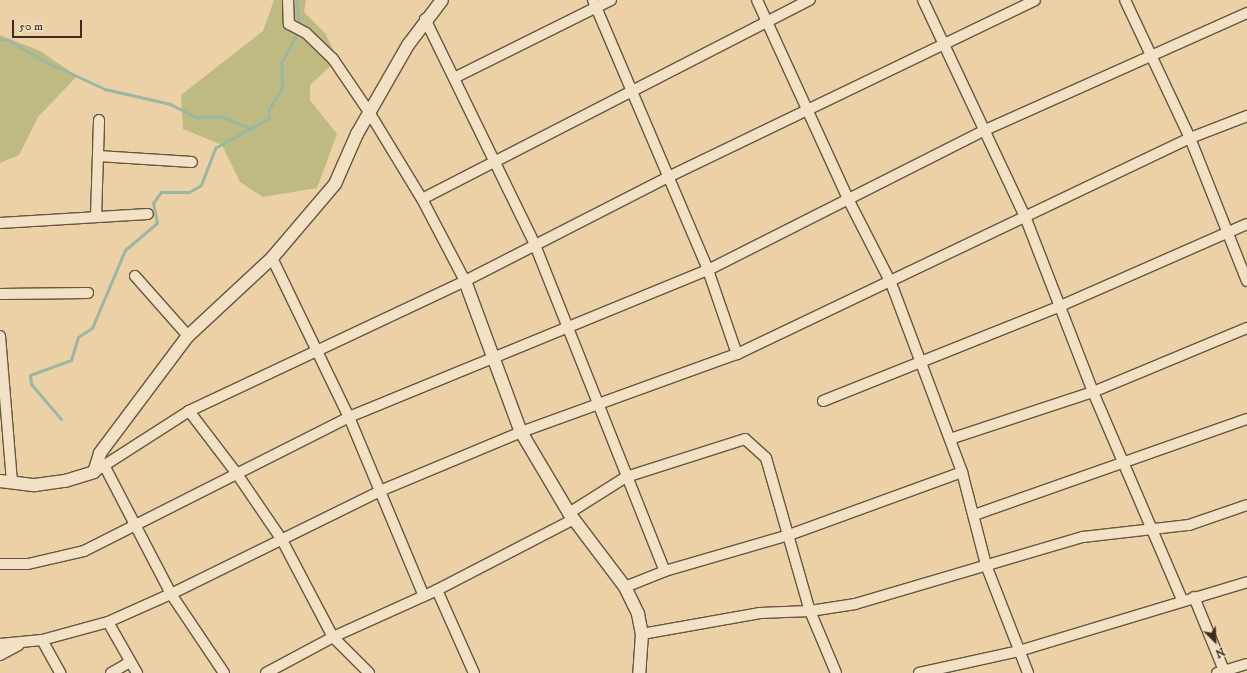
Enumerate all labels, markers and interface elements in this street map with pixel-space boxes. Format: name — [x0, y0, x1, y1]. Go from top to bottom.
scale bar — [14, 12, 84, 38]
text: 50 m — [19, 19, 43, 34]
north arrow — [1195, 621, 1235, 661]
text: N — [1213, 644, 1227, 660]

